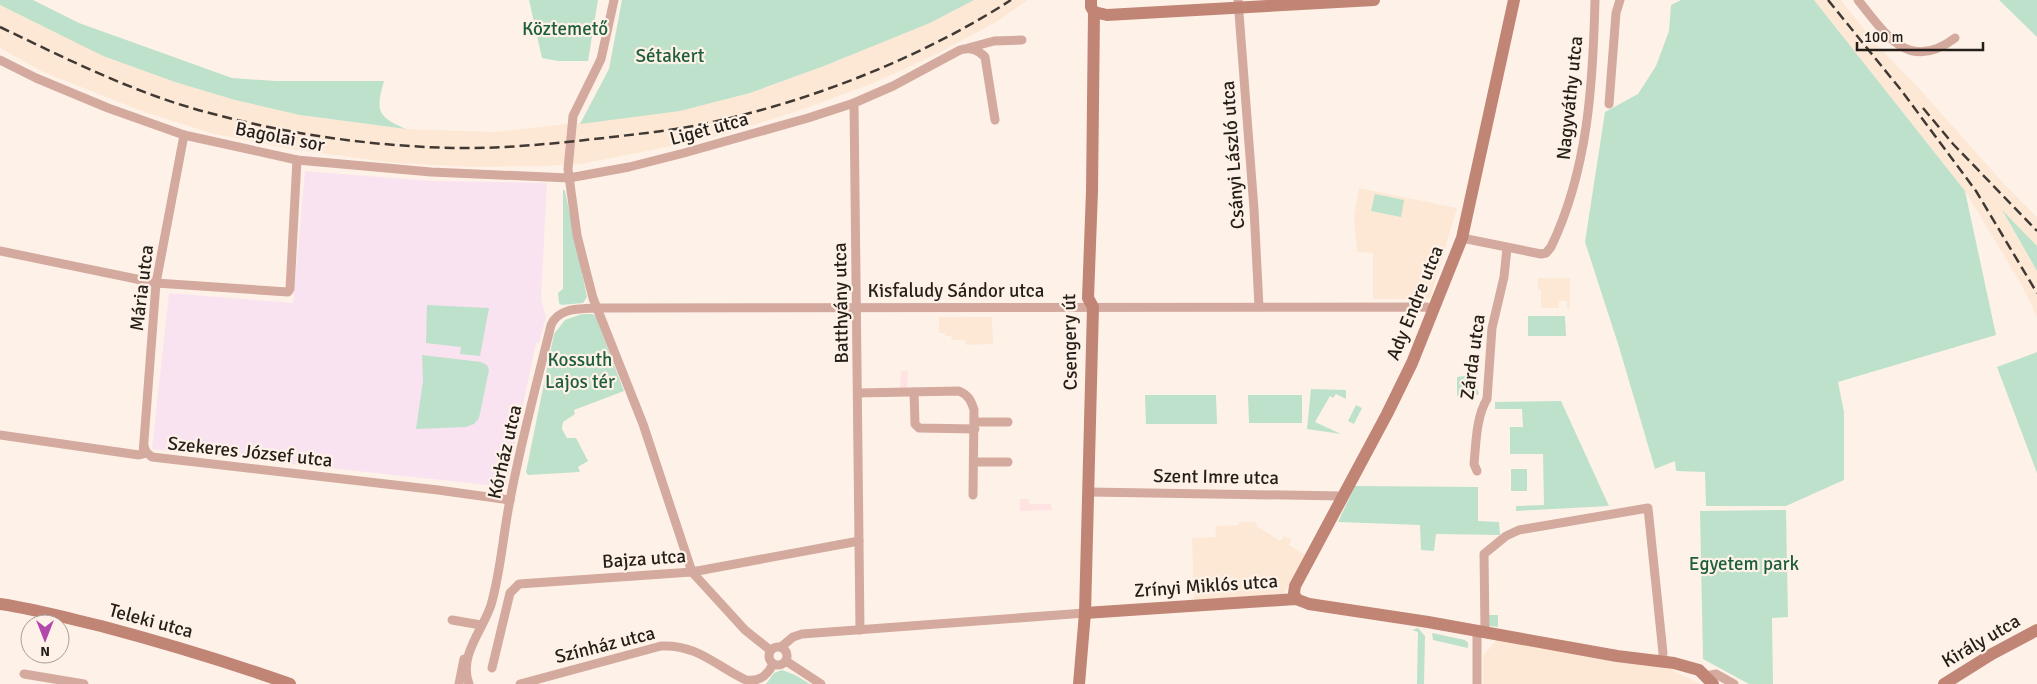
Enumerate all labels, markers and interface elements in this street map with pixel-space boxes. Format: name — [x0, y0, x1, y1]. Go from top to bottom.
park label: Köztemető — [522, 17, 608, 41]
scale bar — [1857, 20, 1983, 52]
text: 100 m — [1864, 28, 1904, 46]
street label: Nagyváthy utca — [1552, 35, 1588, 161]
park label: Sétakert — [635, 44, 705, 68]
street label: Csányi László utca — [1216, 80, 1250, 230]
street label: Liget utca — [667, 107, 751, 151]
street label: Bagolai sor — [233, 117, 327, 157]
street label: Batthyány utca — [828, 242, 854, 364]
street label: Ady Endre utca — [1381, 242, 1449, 364]
street label: Mária utca — [125, 244, 159, 332]
street label: Kisfaludy Sándor utca — [868, 279, 1044, 303]
street label: Csengery út — [1057, 293, 1083, 391]
street label: Zárda utca — [1455, 313, 1491, 401]
park label: Kossuth Lajos tér — [545, 348, 615, 394]
street label: Kórház utca — [483, 403, 527, 501]
street label: Szekeres József utca — [166, 431, 334, 473]
street label: Szent Imre utca — [1153, 464, 1279, 490]
street label: Bajza utca — [601, 544, 687, 574]
park label: Egyetem park — [1689, 552, 1800, 576]
street label: Zrínyi Miklós utca — [1133, 569, 1279, 603]
street label: Teleki utca — [106, 598, 196, 644]
street label: Király utca — [1937, 609, 2025, 673]
north arrow — [20, 614, 70, 664]
street label: Színház utca — [552, 621, 658, 669]
text: N — [40, 643, 50, 660]

